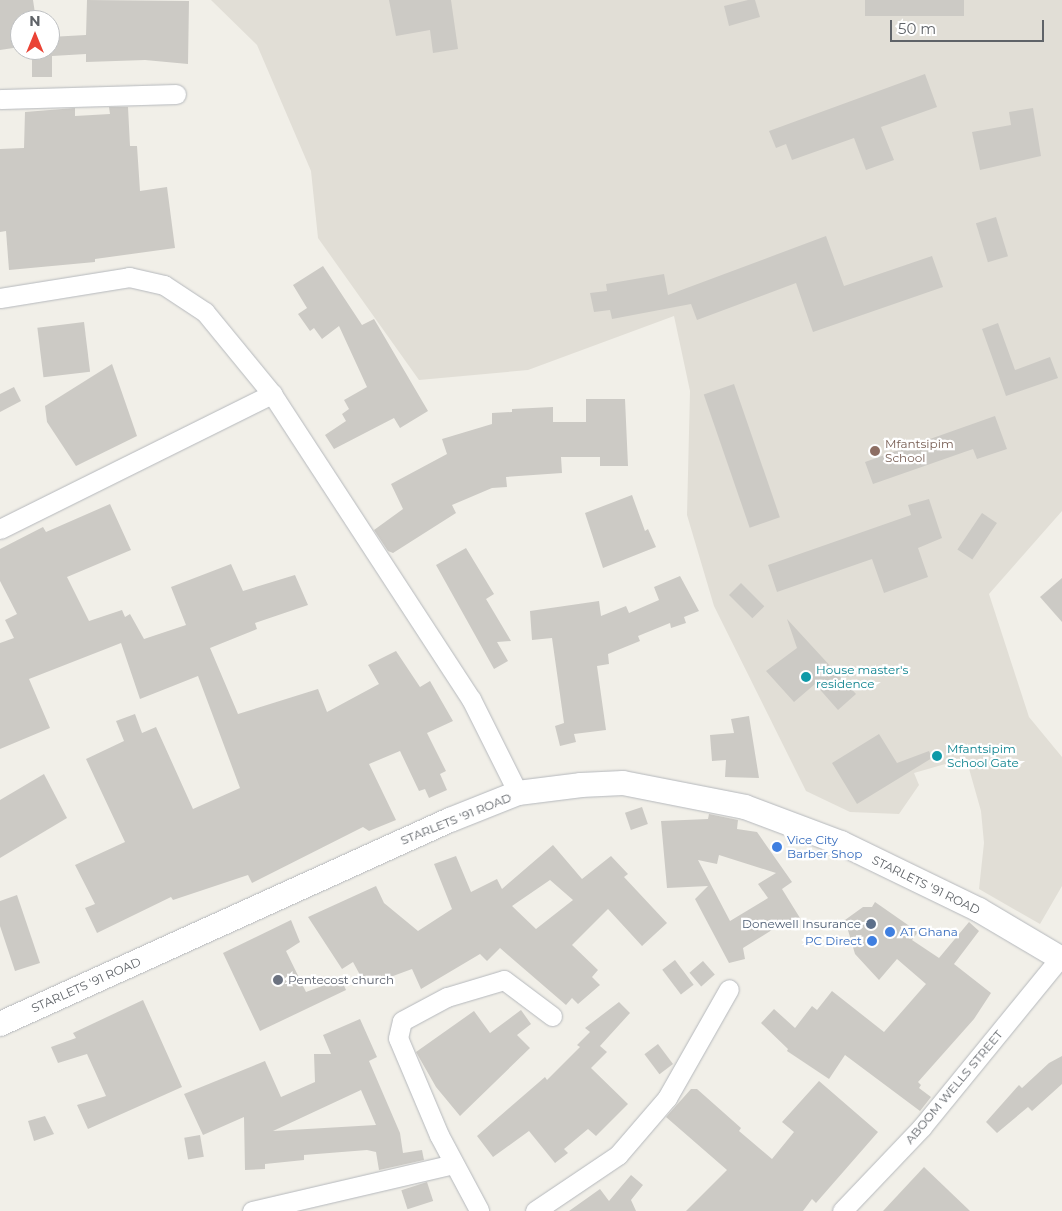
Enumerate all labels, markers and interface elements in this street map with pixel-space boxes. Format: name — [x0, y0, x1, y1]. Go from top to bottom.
north arrow — [10, 10, 60, 60]
scale bar — [892, 10, 1046, 42]
text: N — [29, 12, 41, 30]
text: 50 m — [898, 19, 936, 38]
place label: Mfantsipim School — [885, 437, 954, 465]
marker: Mfantsipim School — [869, 445, 881, 457]
place label: House master's residence — [816, 663, 908, 691]
marker: House master's residence — [800, 671, 812, 683]
place label: Mfantsipim School Gate — [947, 742, 1019, 770]
marker: Mfantsipim School Gate — [931, 750, 943, 762]
street label: STARLETS '91 ROAD — [398, 790, 514, 848]
place label: Vice City Barber Shop — [787, 833, 862, 861]
marker: Vice City Barber Shop — [771, 841, 783, 853]
street label: STARLETS '91 ROAD — [870, 853, 982, 917]
place label: Donewell Insurance — [742, 917, 861, 931]
marker: Donewell Insurance — [865, 918, 877, 930]
place label: AT Ghana — [900, 925, 958, 939]
marker: AT Ghana — [884, 926, 896, 938]
place label: PC Direct — [805, 934, 862, 948]
marker: PC Direct — [866, 935, 878, 947]
street label: STARLETS '91 ROAD — [29, 954, 143, 1016]
place label: Pentecost church — [288, 973, 394, 987]
marker: Pentecost church — [272, 974, 284, 986]
street label: ABOOM WELLS STREET — [902, 1027, 1006, 1147]

